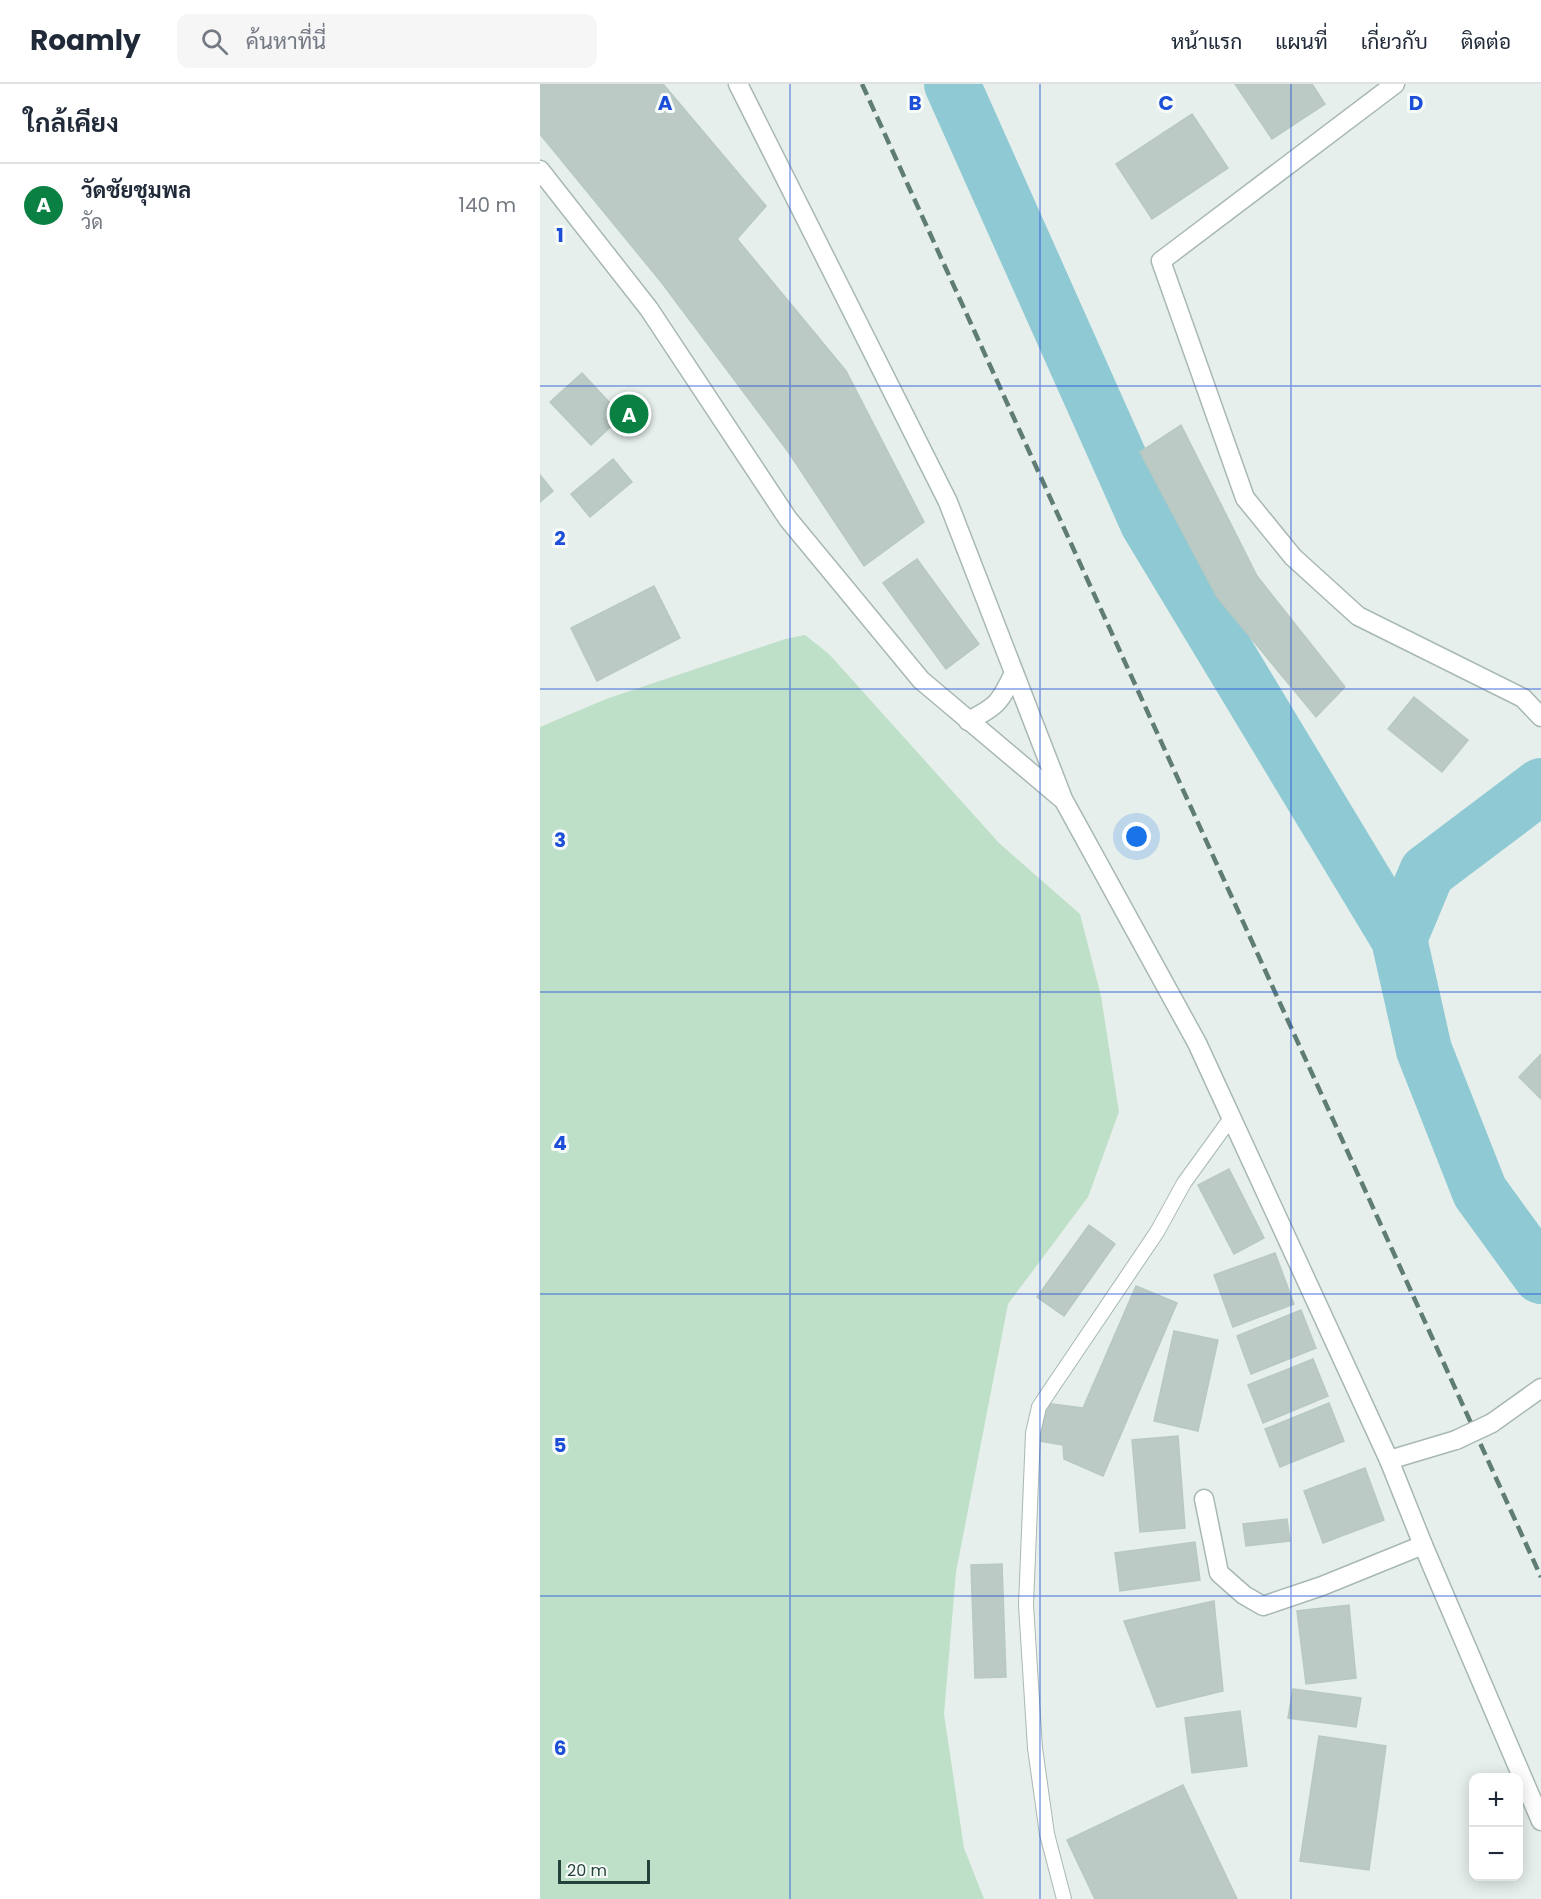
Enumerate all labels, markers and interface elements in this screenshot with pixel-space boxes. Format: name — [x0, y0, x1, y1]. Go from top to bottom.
search box — [177, 14, 597, 68]
text: Roamly — [30, 21, 141, 60]
icon: search — [198, 25, 231, 58]
text: ค้นหาที่นี่ — [246, 26, 326, 57]
text: หน้าแรก — [1171, 27, 1242, 56]
text: แผนที่ — [1275, 27, 1328, 56]
text: เกี่ยวกับ — [1361, 27, 1428, 56]
text: ติดต่อ — [1461, 27, 1511, 56]
text: A — [658, 89, 673, 117]
text: B — [908, 89, 922, 117]
text: C — [1158, 89, 1174, 117]
text: D — [1409, 89, 1423, 117]
text: ใกล้เคียง — [24, 105, 119, 141]
text: วัดชัยชุมพล — [81, 175, 191, 206]
text: A — [36, 191, 51, 219]
text: 140 m — [459, 191, 516, 219]
text: วัด — [81, 208, 103, 236]
text: 1 — [556, 221, 564, 249]
pin: A — [610, 392, 649, 436]
text: 2 — [554, 524, 566, 552]
your location — [1122, 822, 1151, 851]
text: 3 — [554, 826, 566, 854]
text: 4 — [553, 1129, 567, 1157]
text: 5 — [554, 1431, 567, 1459]
text: 6 — [554, 1734, 566, 1762]
map controls — [1469, 1773, 1523, 1881]
button: + — [1469, 1773, 1523, 1827]
button: − — [1469, 1827, 1523, 1881]
scale bar — [558, 1857, 650, 1884]
text: 20 m — [567, 1859, 607, 1882]

